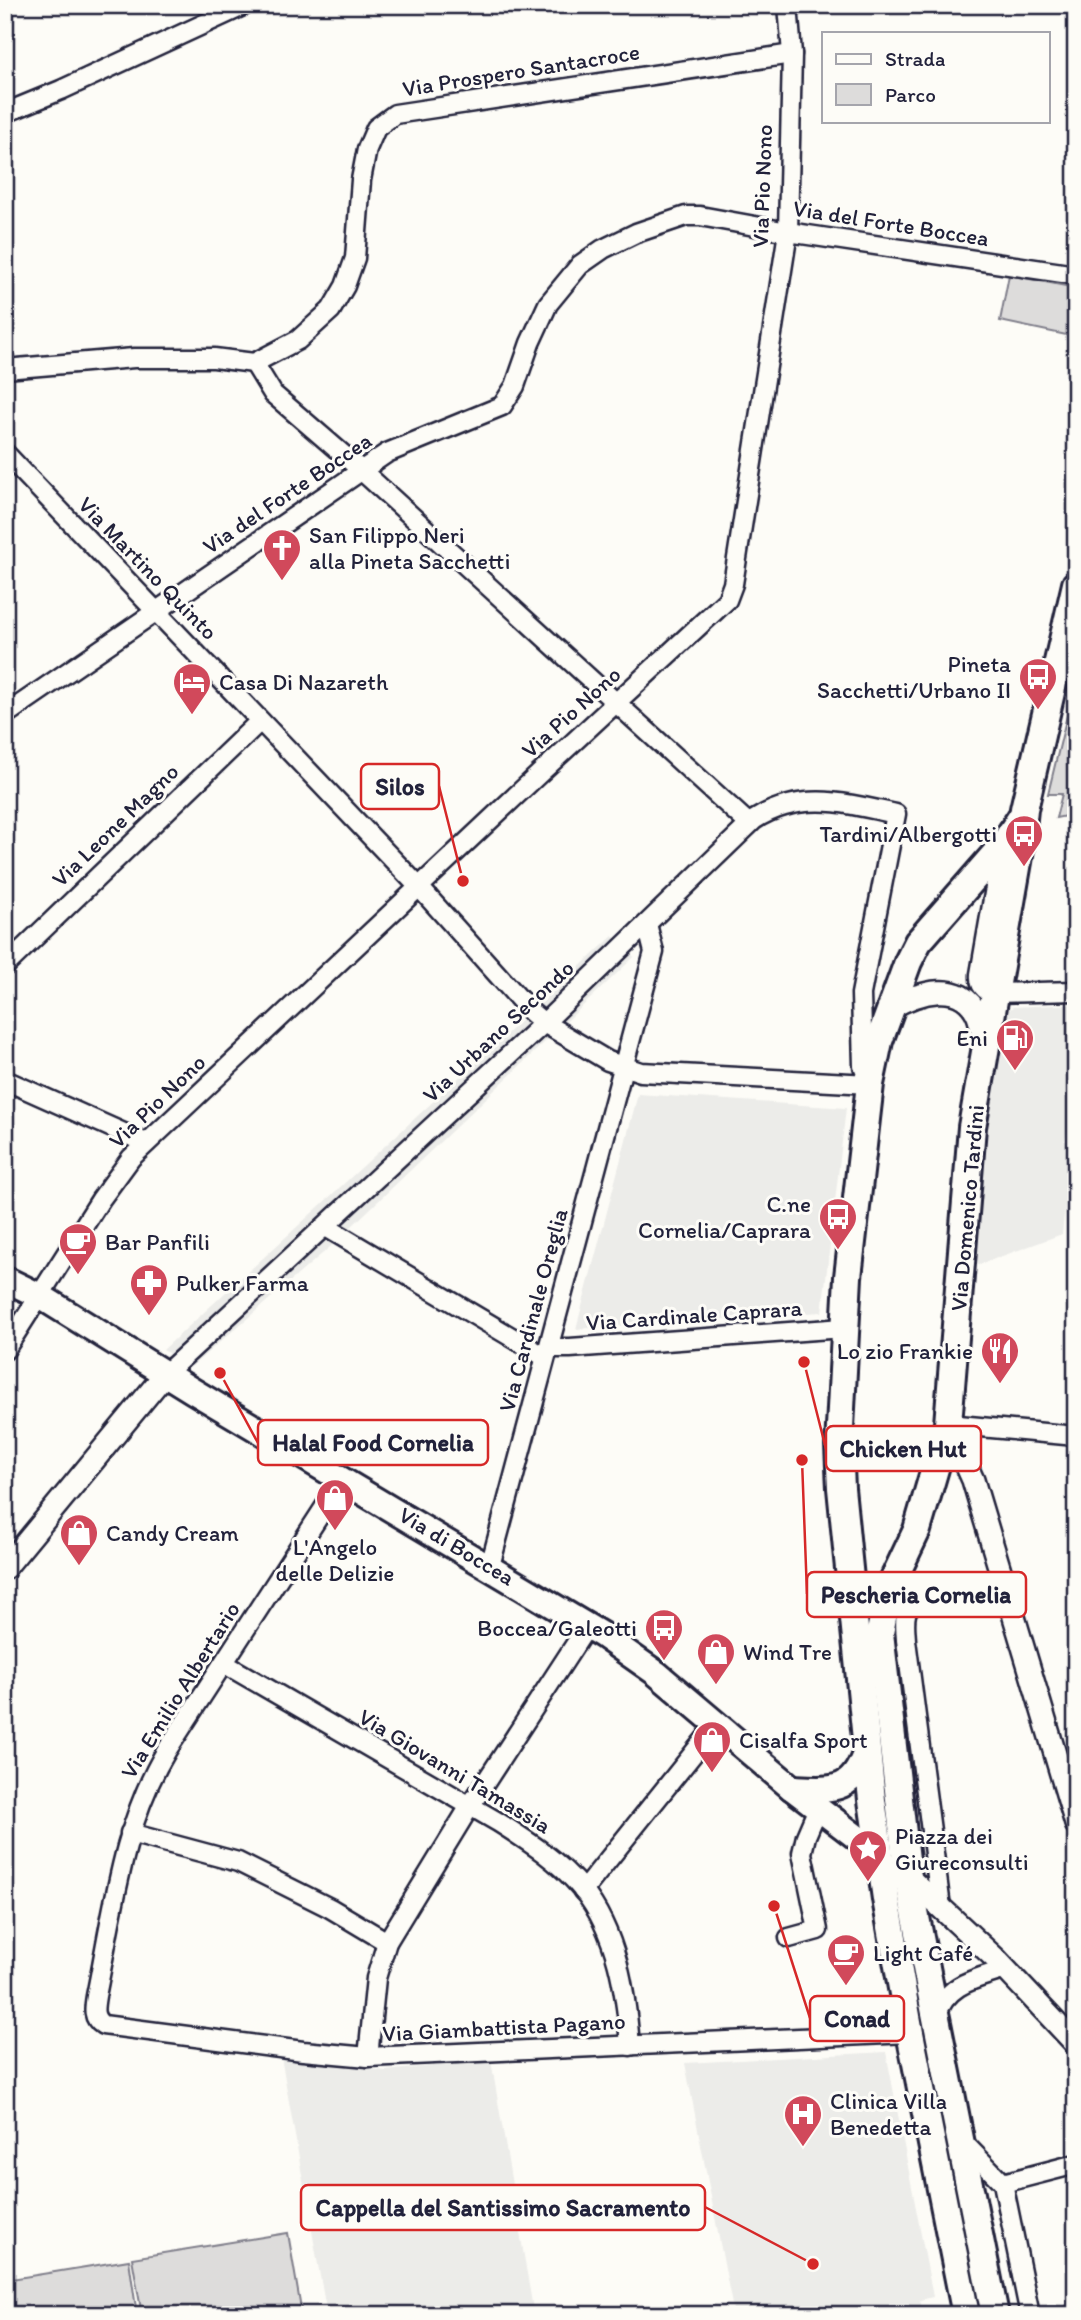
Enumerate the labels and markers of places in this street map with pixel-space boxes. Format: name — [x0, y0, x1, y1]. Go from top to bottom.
place label: San Filippo Neri alla Pineta Sacchetti — [309, 521, 510, 575]
church icon: San Filippo Neri alla Pineta Sacchetti — [261, 527, 303, 582]
place label: Pineta Sacchetti/Urbano II — [817, 650, 1011, 704]
bus stop icon: Pineta Sacchetti/Urbano II — [1017, 656, 1059, 711]
hotel icon: Casa Di Nazareth — [171, 661, 213, 716]
place label: Casa Di Nazareth — [219, 668, 389, 696]
callout: Silos — [361, 764, 439, 809]
bus stop icon: Tardini/Albergotti — [1003, 813, 1045, 868]
place label: Tardini/Albergotti — [820, 820, 997, 848]
fuel station icon: Eni — [994, 1017, 1036, 1072]
place label: Eni — [957, 1024, 988, 1052]
place label: C.ne Cornelia/Caprara — [638, 1190, 811, 1244]
bus stop icon: C.ne Cornelia/Caprara — [817, 1196, 859, 1251]
cafe icon: Bar Panfili — [57, 1221, 99, 1276]
place label: Bar Panfili — [105, 1228, 210, 1256]
pharmacy icon: Pulker Farma — [128, 1262, 170, 1317]
place label: Pulker Farma — [176, 1269, 309, 1297]
restaurant icon: Lo zio Frankie — [979, 1330, 1021, 1385]
place label: Lo zio Frankie — [837, 1337, 973, 1365]
callout: Halal Food Cornelia — [258, 1420, 488, 1465]
callout: Chicken Hut — [826, 1426, 981, 1471]
shop icon: L'Angelo delle Delizie — [314, 1477, 356, 1532]
shop icon: Candy Cream — [58, 1512, 100, 1567]
place label: Candy Cream — [106, 1519, 239, 1547]
place label: L'Angelo delle Delizie — [276, 1533, 394, 1587]
callout: Pescheria Cornelia — [807, 1572, 1026, 1617]
bus stop icon: Boccea/Galeotti — [643, 1607, 685, 1662]
place label: Boccea/Galeotti — [477, 1614, 637, 1642]
shop icon: Wind Tre — [695, 1631, 737, 1686]
place label: Wind Tre — [743, 1638, 832, 1666]
shop icon: Cisalfa Sport — [691, 1719, 733, 1774]
place label: Cisalfa Sport — [739, 1726, 868, 1754]
place label: Piazza dei Giureconsulti — [895, 1822, 1029, 1876]
place icon: Piazza dei Giureconsulti — [847, 1828, 889, 1883]
cafe icon: Light Café — [825, 1932, 867, 1987]
place label: Light Café — [873, 1939, 973, 1967]
callout: Conad — [810, 1996, 904, 2041]
place label: Clinica Villa Benedetta — [830, 2087, 947, 2141]
hospital icon: Clinica Villa Benedetta — [782, 2093, 824, 2148]
callout: Cappella del Santissimo Sacramento — [301, 2185, 705, 2230]

